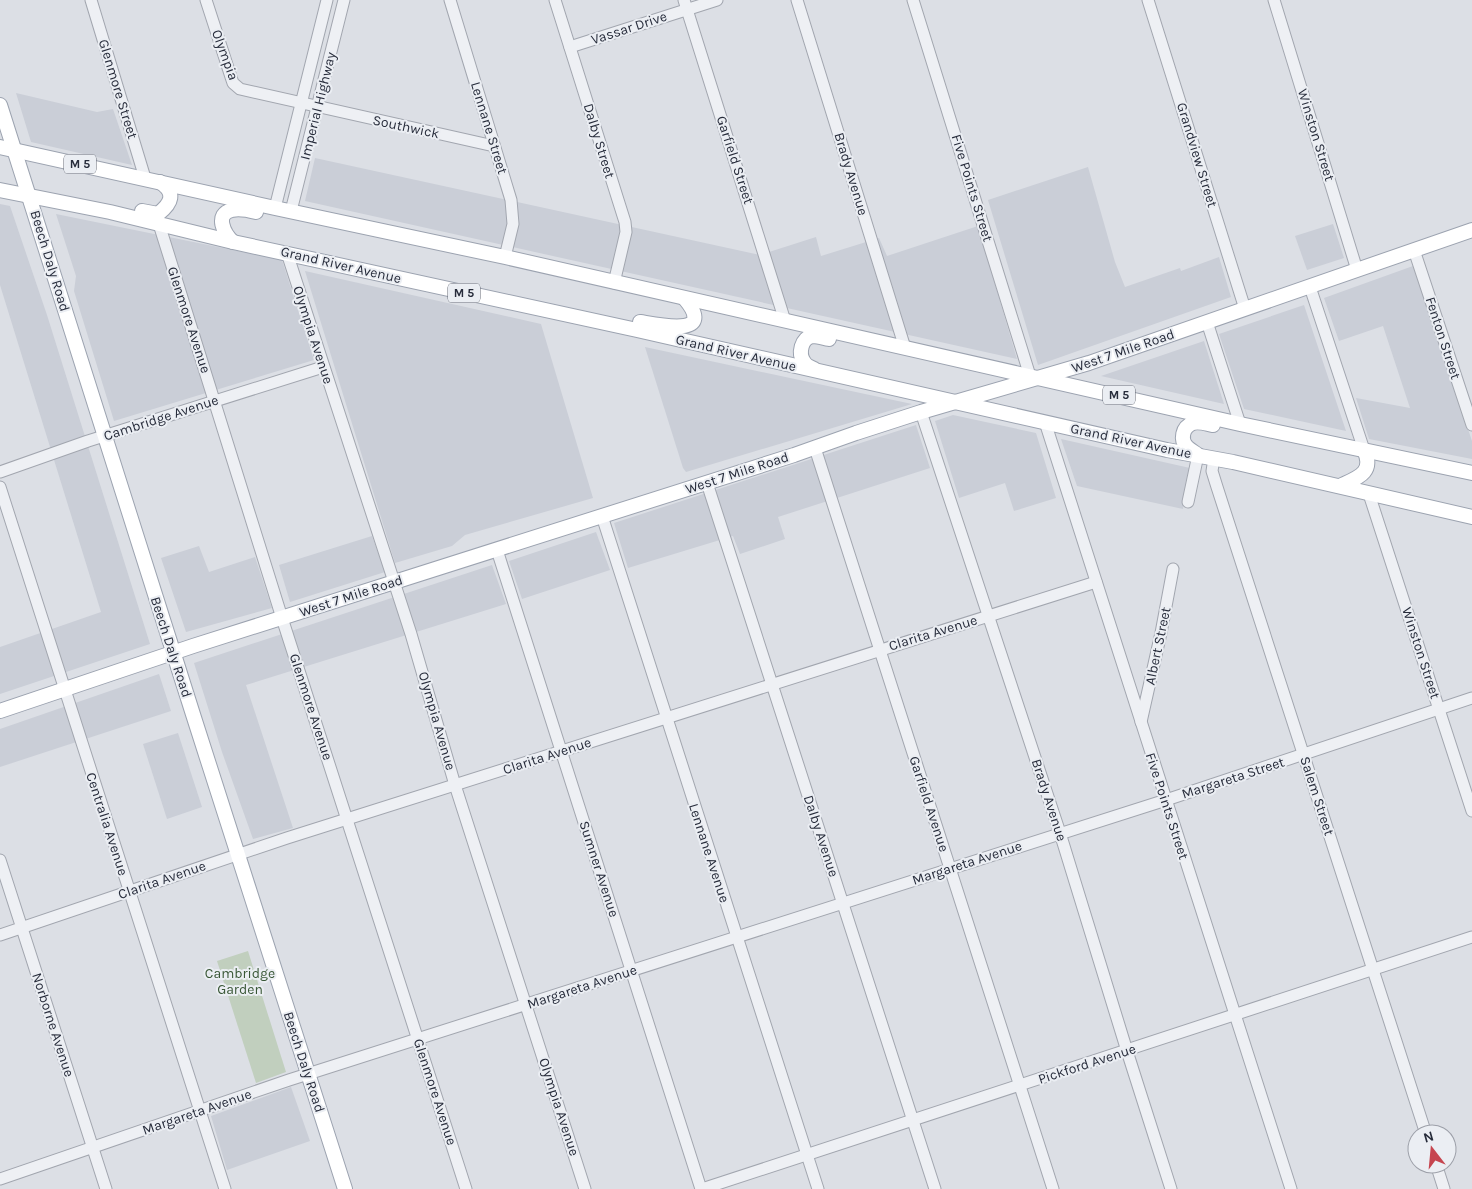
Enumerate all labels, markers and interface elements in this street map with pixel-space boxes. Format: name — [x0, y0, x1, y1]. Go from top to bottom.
street label: Vassar Drive — [589, 8, 669, 48]
street label: Olympia — [208, 27, 242, 83]
street label: Glenmore Street — [95, 37, 141, 141]
street label: Imperial Highway — [296, 50, 340, 162]
street label: Lennane Street — [467, 80, 511, 176]
street label: Winston Street — [1294, 87, 1338, 183]
street label: Grandview Street — [1173, 100, 1221, 210]
street label: Dalby Street — [580, 101, 618, 181]
street label: Southwick — [371, 112, 441, 142]
street label: Garfield Street — [713, 114, 757, 206]
street label: Brady Avenue — [830, 131, 872, 217]
street label: Five Points Street — [948, 132, 996, 244]
road number: M 5 — [64, 154, 96, 173]
street label: Beech Daly Road — [27, 208, 73, 314]
street label: Grand River Avenue — [279, 243, 403, 287]
street label: Glenmore Avenue — [164, 265, 214, 375]
street label: Olympia Avenue — [289, 284, 337, 386]
road number: M 5 — [448, 284, 480, 302]
street label: Fenton Street — [1422, 295, 1464, 381]
street label: West 7 Mile Road — [1069, 325, 1177, 377]
street label: Grand River Avenue — [674, 331, 798, 375]
road number: M 5 — [1103, 386, 1135, 404]
street label: Cambridge Avenue — [101, 391, 221, 445]
street label: Grand River Avenue — [1069, 420, 1193, 462]
street label: West 7 Mile Road — [683, 448, 791, 498]
street label: West 7 Mile Road — [297, 571, 405, 621]
street label: Beech Daly Road — [147, 594, 195, 700]
street label: Albert Street — [1141, 605, 1175, 687]
street label: Winston Street — [1398, 605, 1444, 701]
street label: Clarita Avenue — [887, 611, 979, 655]
street label: Glenmore Avenue — [286, 652, 336, 762]
street label: Olympia Avenue — [415, 670, 459, 772]
street label: Clarita Avenue — [501, 734, 593, 778]
street label: Five Points Street — [1142, 750, 1192, 862]
street label: Margareta Street — [1179, 753, 1287, 803]
street label: Garfield Avenue — [906, 754, 952, 854]
street label: Salem Street — [1296, 754, 1338, 838]
street label: Brady Avenue — [1028, 757, 1070, 843]
street label: Centralia Avenue — [82, 770, 132, 878]
street label: Dalby Avenue — [800, 793, 842, 879]
street label: Lennane Avenue — [685, 801, 733, 905]
street label: Sumner Avenue — [575, 819, 623, 919]
street label: Margareta Avenue — [910, 837, 1024, 889]
street label: Clarita Avenue — [116, 857, 208, 903]
street label: Margareta Avenue — [525, 961, 639, 1013]
park label: Cambridge Garden — [205, 965, 275, 998]
street label: Norborne Avenue — [28, 971, 78, 1079]
street label: Beech Daly Road — [280, 1009, 328, 1115]
street label: Glenmore Avenue — [410, 1037, 460, 1147]
street label: Pickford Avenue — [1036, 1040, 1138, 1088]
street label: Olympia Avenue — [535, 1056, 583, 1158]
street label: Margareta Avenue — [140, 1085, 254, 1139]
north arrow — [1407, 1124, 1457, 1174]
text: N — [1421, 1127, 1436, 1147]

